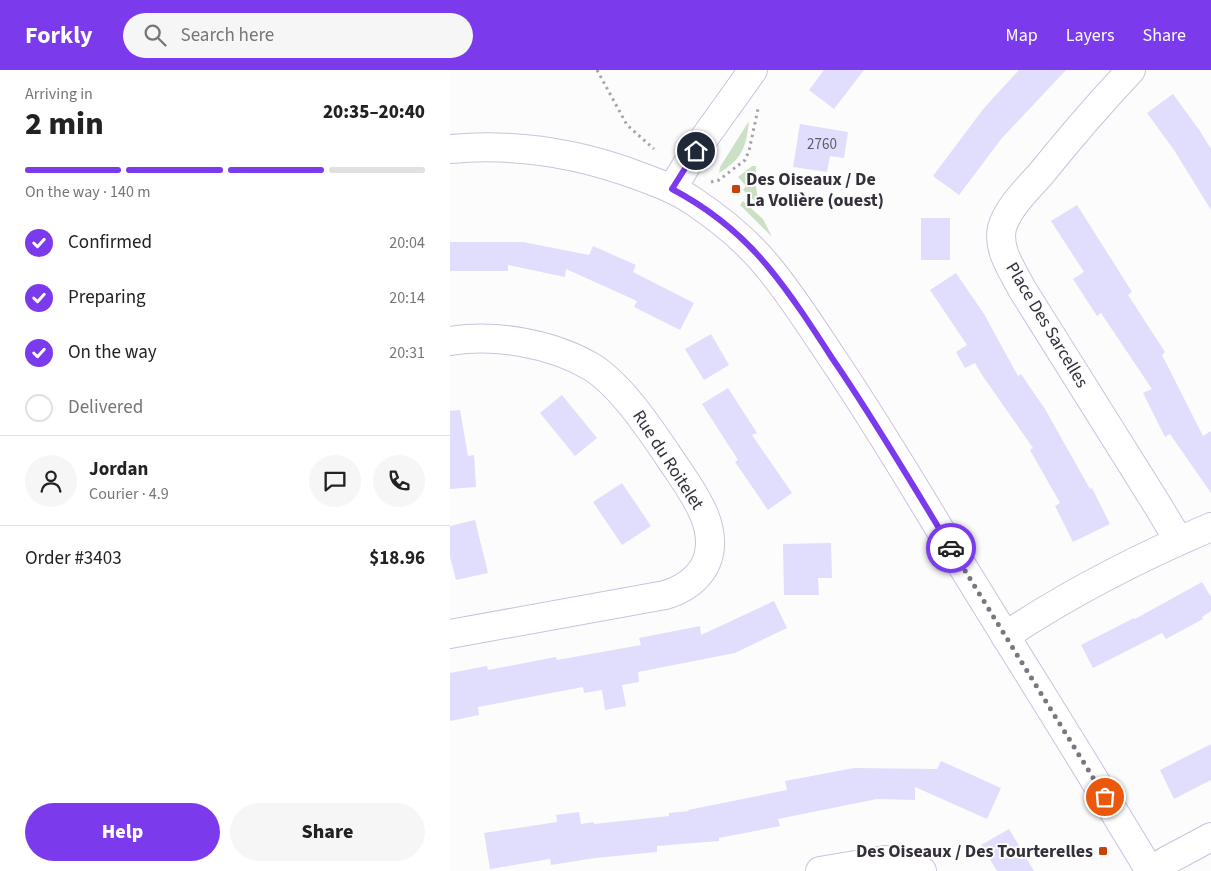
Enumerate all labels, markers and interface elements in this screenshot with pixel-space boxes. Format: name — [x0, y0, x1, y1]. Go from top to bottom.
search box — [123, 13, 473, 58]
text: Forkly — [25, 18, 93, 53]
icon: search — [141, 21, 169, 49]
text: Search here — [181, 22, 274, 49]
text: Map — [1006, 23, 1038, 48]
text: Layers — [1066, 23, 1115, 48]
text: Share — [1143, 23, 1186, 48]
text: Arriving in — [25, 83, 93, 105]
text: 20:35–20:40 — [323, 99, 425, 126]
text: 2 min — [25, 101, 104, 147]
pin — [675, 130, 717, 172]
house number: 2760 — [807, 134, 837, 155]
icon: home — [682, 137, 710, 165]
place label: Des Oiseaux / De La Volière (ouest) — [746, 167, 884, 213]
text: On the way · 140 m — [25, 181, 150, 203]
marker: Des Oiseaux / De La Volière (ouest) — [730, 183, 742, 195]
icon: check — [25, 229, 53, 257]
text: Confirmed — [68, 229, 152, 256]
text: 20:04 — [389, 232, 425, 254]
street label: Place Des Sarcelles — [1000, 257, 1094, 393]
icon: check — [25, 284, 53, 312]
text: Preparing — [68, 284, 146, 311]
text: 20:14 — [389, 287, 425, 309]
icon: check — [25, 339, 53, 367]
text: On the way — [68, 339, 157, 366]
text: 20:31 — [389, 342, 425, 364]
text: Delivered — [68, 394, 143, 421]
street label: Rue du Roitelet — [626, 405, 710, 515]
button: person — [25, 455, 77, 507]
button: chat — [309, 455, 361, 507]
button: phone — [373, 455, 425, 507]
text: Jordan — [89, 456, 148, 483]
text: Courier · 4.9 — [89, 483, 169, 505]
courier — [926, 523, 976, 573]
icon: car — [937, 534, 965, 562]
text: Order #3403 — [25, 545, 122, 572]
text: $18.96 — [369, 545, 425, 572]
pin — [1084, 776, 1126, 818]
icon: bag — [1091, 783, 1119, 811]
button: Help — [25, 803, 220, 861]
button: Share — [230, 803, 425, 861]
place label: Des Oiseaux / Des Tourterelles — [856, 839, 1093, 864]
marker: Des Oiseaux / Des Tourterelles — [1097, 845, 1109, 857]

